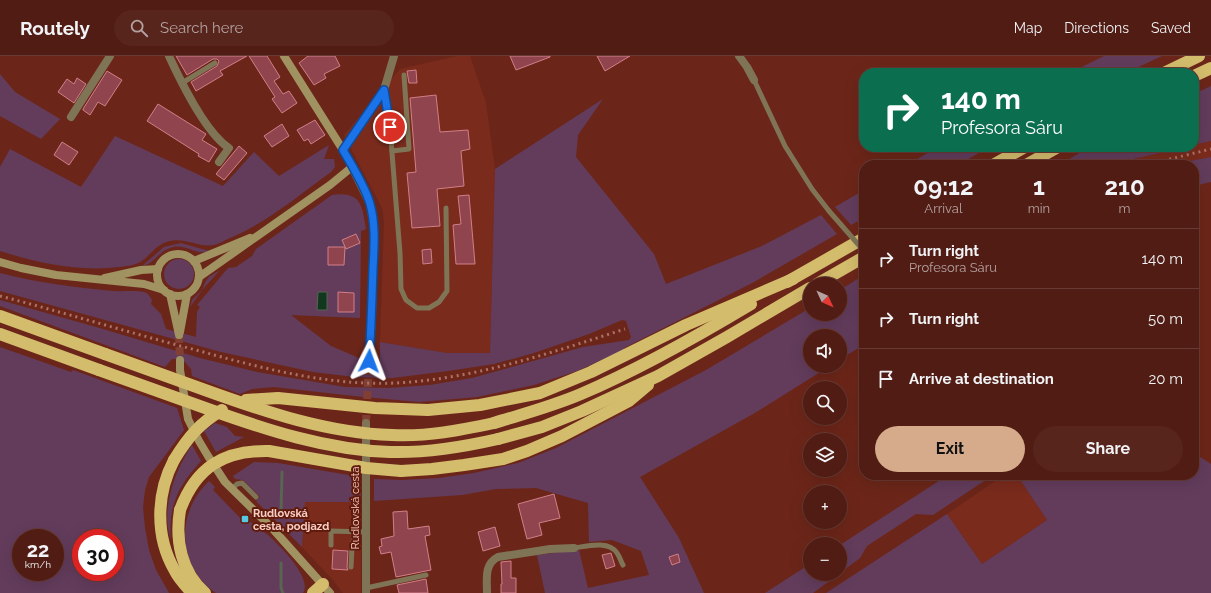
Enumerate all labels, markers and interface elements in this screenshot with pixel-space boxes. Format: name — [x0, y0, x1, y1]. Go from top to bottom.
search box — [114, 10, 394, 46]
text: Routely — [20, 17, 90, 39]
icon: search — [128, 17, 150, 39]
text: Search here — [160, 19, 243, 37]
text: Map — [1014, 20, 1042, 36]
text: Directions — [1064, 20, 1129, 36]
text: Saved — [1151, 20, 1191, 36]
text: 140 m — [941, 83, 1021, 116]
icon: right — [875, 84, 927, 136]
pin — [373, 110, 407, 144]
icon: arrive — [379, 116, 401, 138]
text: Profesora Sáru — [941, 117, 1063, 138]
text: 09:12 — [913, 172, 974, 201]
text: 1 — [1033, 172, 1045, 201]
text: 210 — [1105, 172, 1145, 201]
text: Arrival — [924, 201, 962, 216]
text: min — [1028, 201, 1050, 216]
text: m — [1119, 201, 1131, 216]
text: Turn right — [909, 242, 979, 260]
icon: right — [875, 248, 897, 270]
text: 140 m — [1142, 250, 1183, 268]
text: Profesora Sáru — [909, 260, 997, 275]
north arrow — [803, 277, 847, 321]
map controls — [803, 277, 847, 581]
icon: right — [875, 308, 897, 330]
text: Turn right — [909, 310, 979, 328]
text: 50 m — [1148, 310, 1183, 328]
button: sound — [803, 329, 847, 373]
position arrow — [348, 340, 390, 382]
icon: arrive — [875, 368, 897, 390]
text: Arrive at destination — [909, 370, 1054, 388]
text: 20 m — [1148, 370, 1183, 388]
button: search — [803, 381, 847, 425]
button: Exit — [875, 426, 1025, 472]
button: Share — [1033, 426, 1183, 472]
button: layers — [803, 433, 847, 477]
street label: Rudlovská cesta — [349, 467, 362, 549]
button: + — [803, 485, 847, 529]
place label: Rudlovská cesta, podjazd — [253, 507, 329, 533]
marker: Rudlovská cesta, podjazd — [240, 514, 250, 524]
speed limit sign: 30 — [72, 529, 124, 581]
button: − — [803, 537, 847, 581]
text: 22 — [27, 538, 49, 562]
text: km/h — [25, 559, 51, 570]

